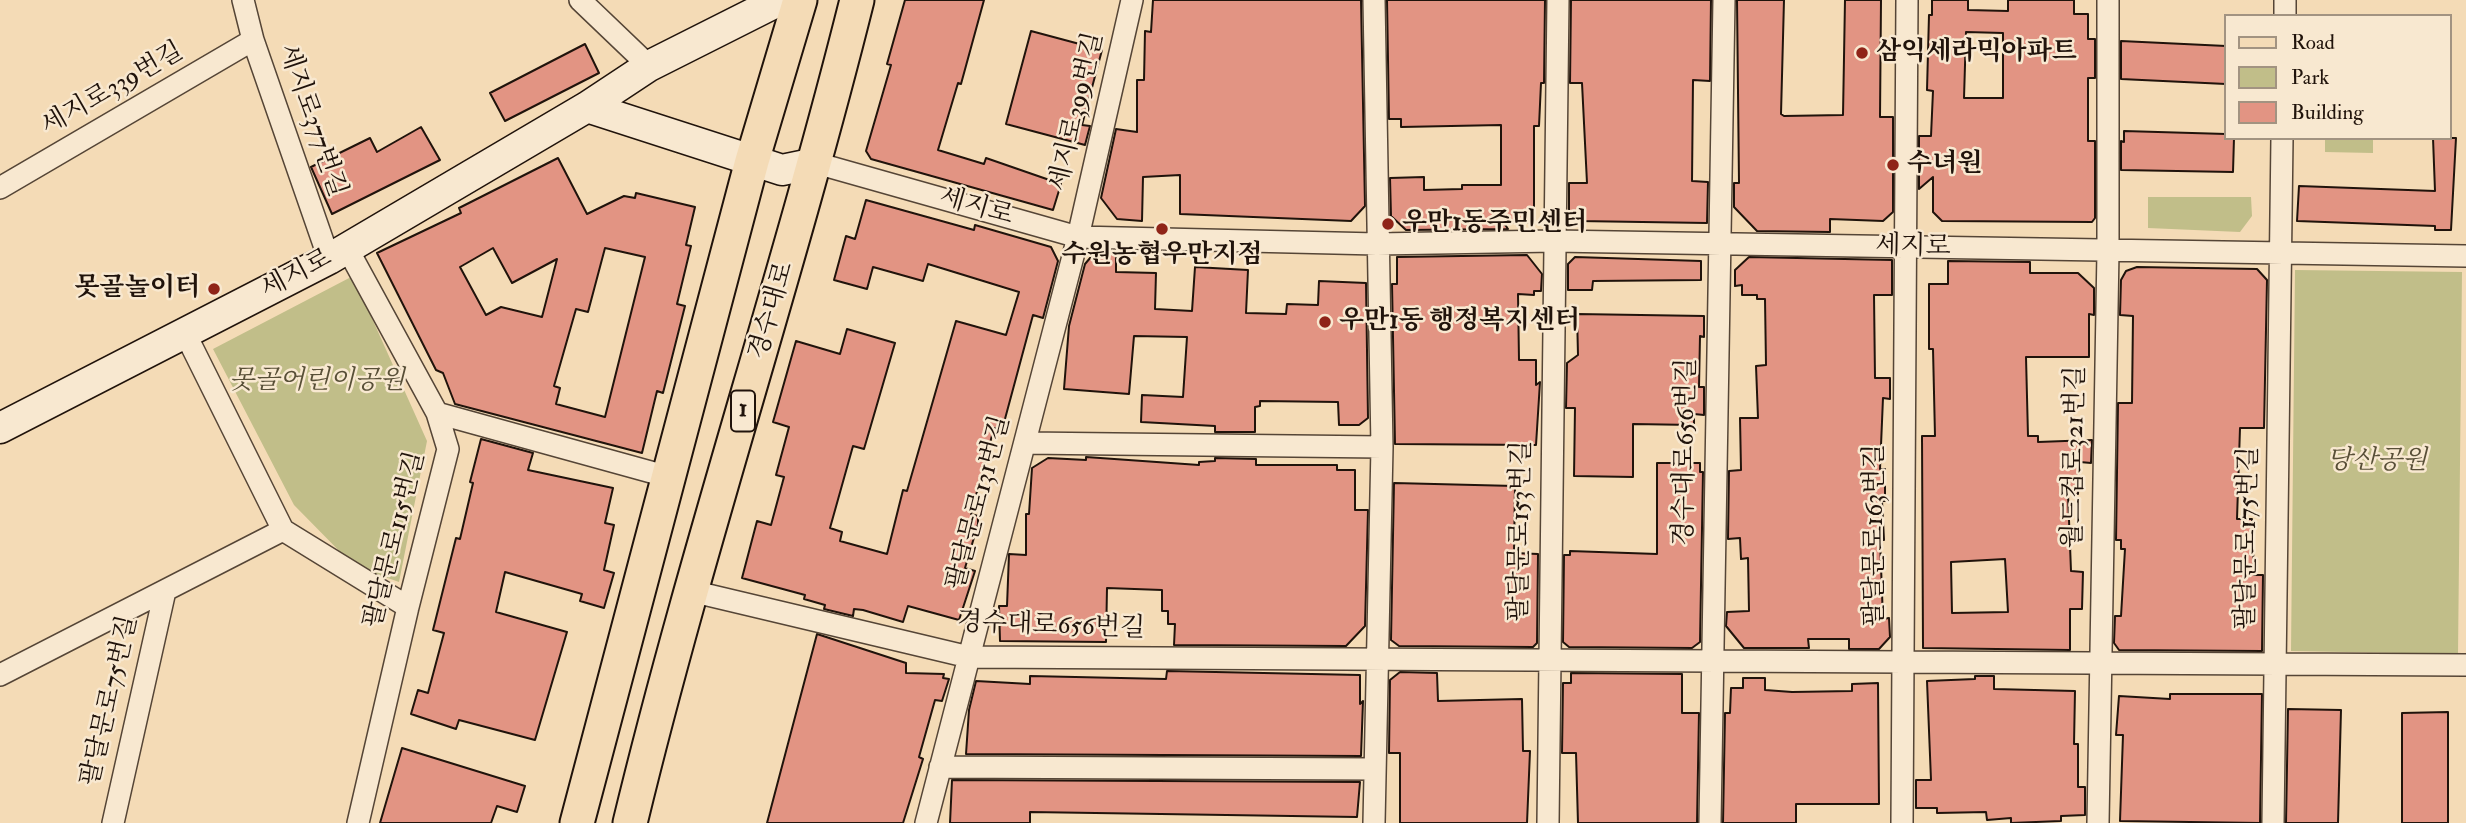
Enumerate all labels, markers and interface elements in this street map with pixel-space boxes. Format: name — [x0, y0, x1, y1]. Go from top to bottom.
legend — [2224, 14, 2452, 140]
street label: 세지로399번길 — [1045, 29, 1111, 195]
text: Road — [2291, 29, 2335, 56]
street label: 세지로339번길 — [36, 37, 190, 143]
place label: 삼익세라믹아파트 — [1876, 37, 2077, 69]
street label: 세지로377번길 — [270, 41, 352, 201]
marker: 삼익세라믹아파트 — [1854, 45, 1870, 61]
text: Park — [2291, 64, 2329, 91]
text: Building — [2291, 99, 2364, 126]
place label: 수녀원 — [1907, 149, 1982, 181]
marker: 수녀원 — [1885, 157, 1901, 173]
street label: 세지로 — [935, 183, 1017, 233]
place label: 우만1동주민센터 — [1402, 208, 1587, 240]
marker: 우만1동주민센터 — [1380, 216, 1396, 232]
marker: 수원농협우만지점 — [1154, 221, 1170, 237]
street label: 세지로 — [1875, 232, 1951, 264]
place label: 수원농협우만지점 — [1062, 240, 1262, 272]
street label: 세지로 — [256, 244, 338, 306]
street label: 경수대로 — [744, 258, 802, 364]
place label: 못골놀이터 — [74, 273, 200, 305]
marker: 못골놀이터 — [206, 281, 222, 297]
place label: 우만1동 행정복지센터 — [1339, 306, 1580, 338]
marker: 우만1동 행정복지센터 — [1317, 314, 1333, 330]
street label: 경수대로656번길 — [1670, 358, 1704, 546]
street label: 월드컵로321번길 — [2059, 365, 2093, 549]
park label: 못골어린이공원 — [229, 366, 405, 398]
road number: 1 — [731, 390, 755, 432]
street label: 팔달문로131번길 — [942, 412, 1018, 594]
street label: 팔달문로153번길 — [1505, 440, 1539, 622]
street label: 팔달문로163번길 — [1860, 444, 1892, 626]
street label: 팔달문로175번길 — [2232, 446, 2266, 630]
park label: 당산공원 — [2327, 446, 2427, 478]
street label: 팔달문로115번길 — [359, 449, 433, 631]
street label: 경수대로656번길 — [956, 608, 1146, 646]
street label: 팔달문로75번길 — [76, 613, 146, 789]

